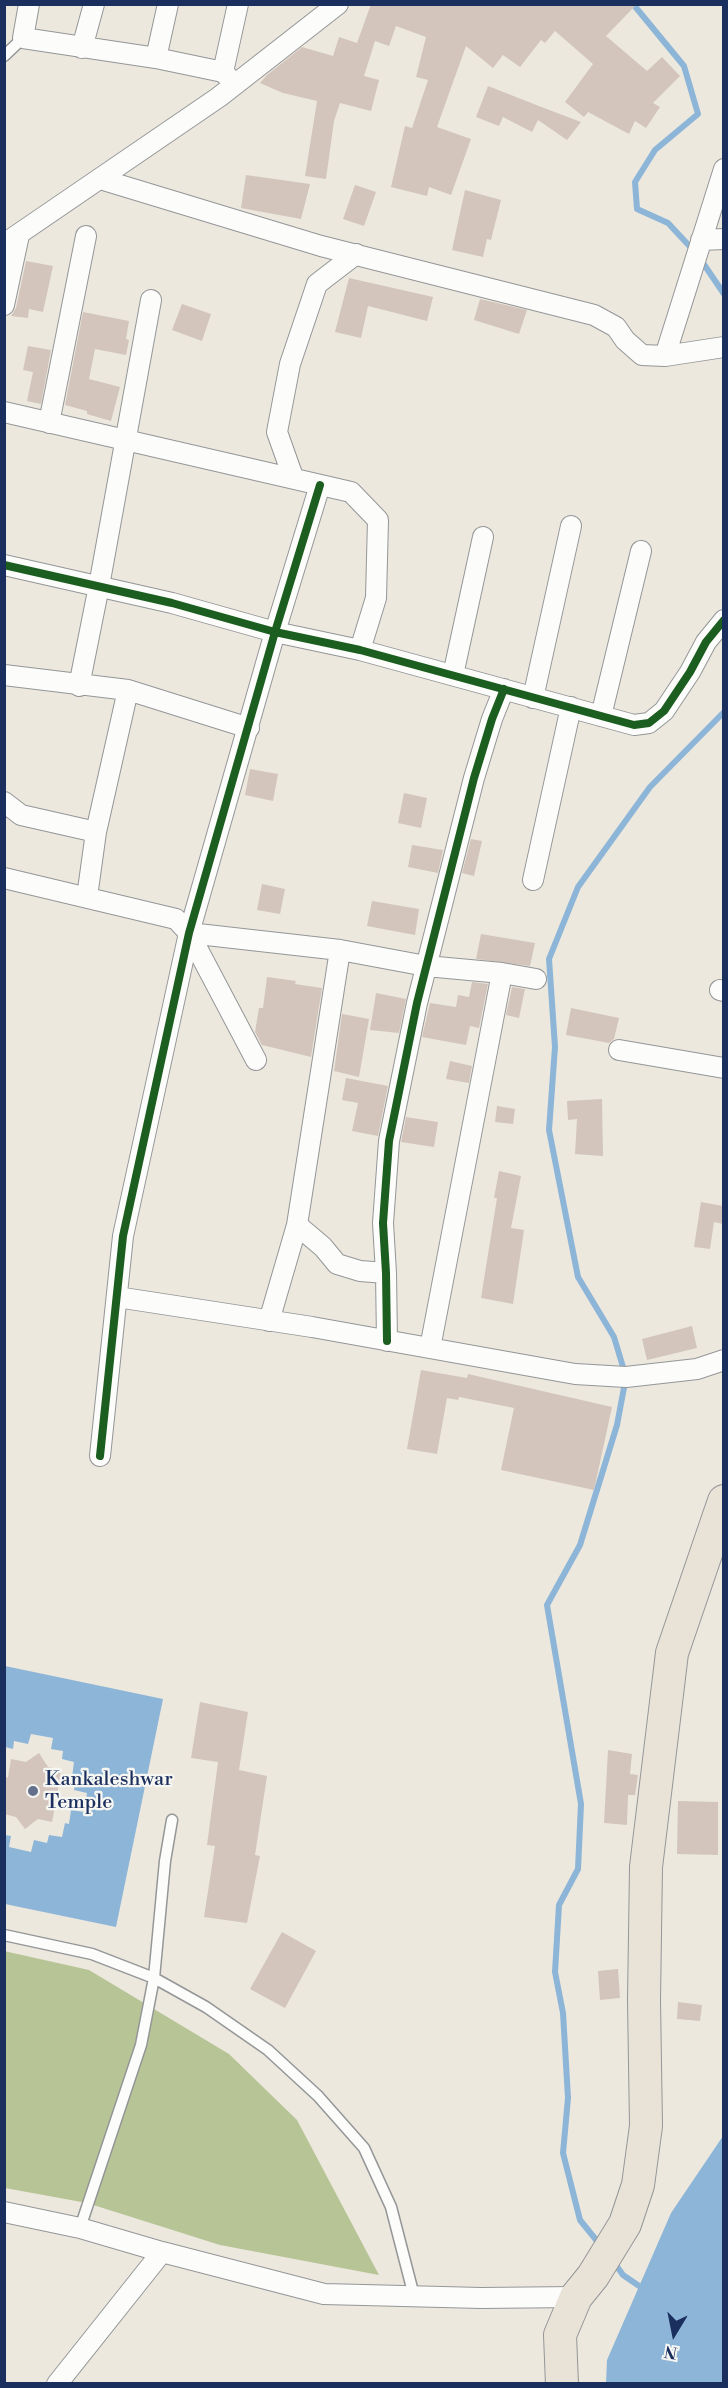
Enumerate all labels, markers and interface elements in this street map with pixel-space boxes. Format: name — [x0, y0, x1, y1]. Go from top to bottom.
place label: Kankaleshwar Temple — [45, 1768, 173, 1815]
marker: Kankaleshwar Temple — [26, 1784, 40, 1798]
north arrow — [644, 2304, 704, 2364]
text: N — [663, 2341, 679, 2363]

